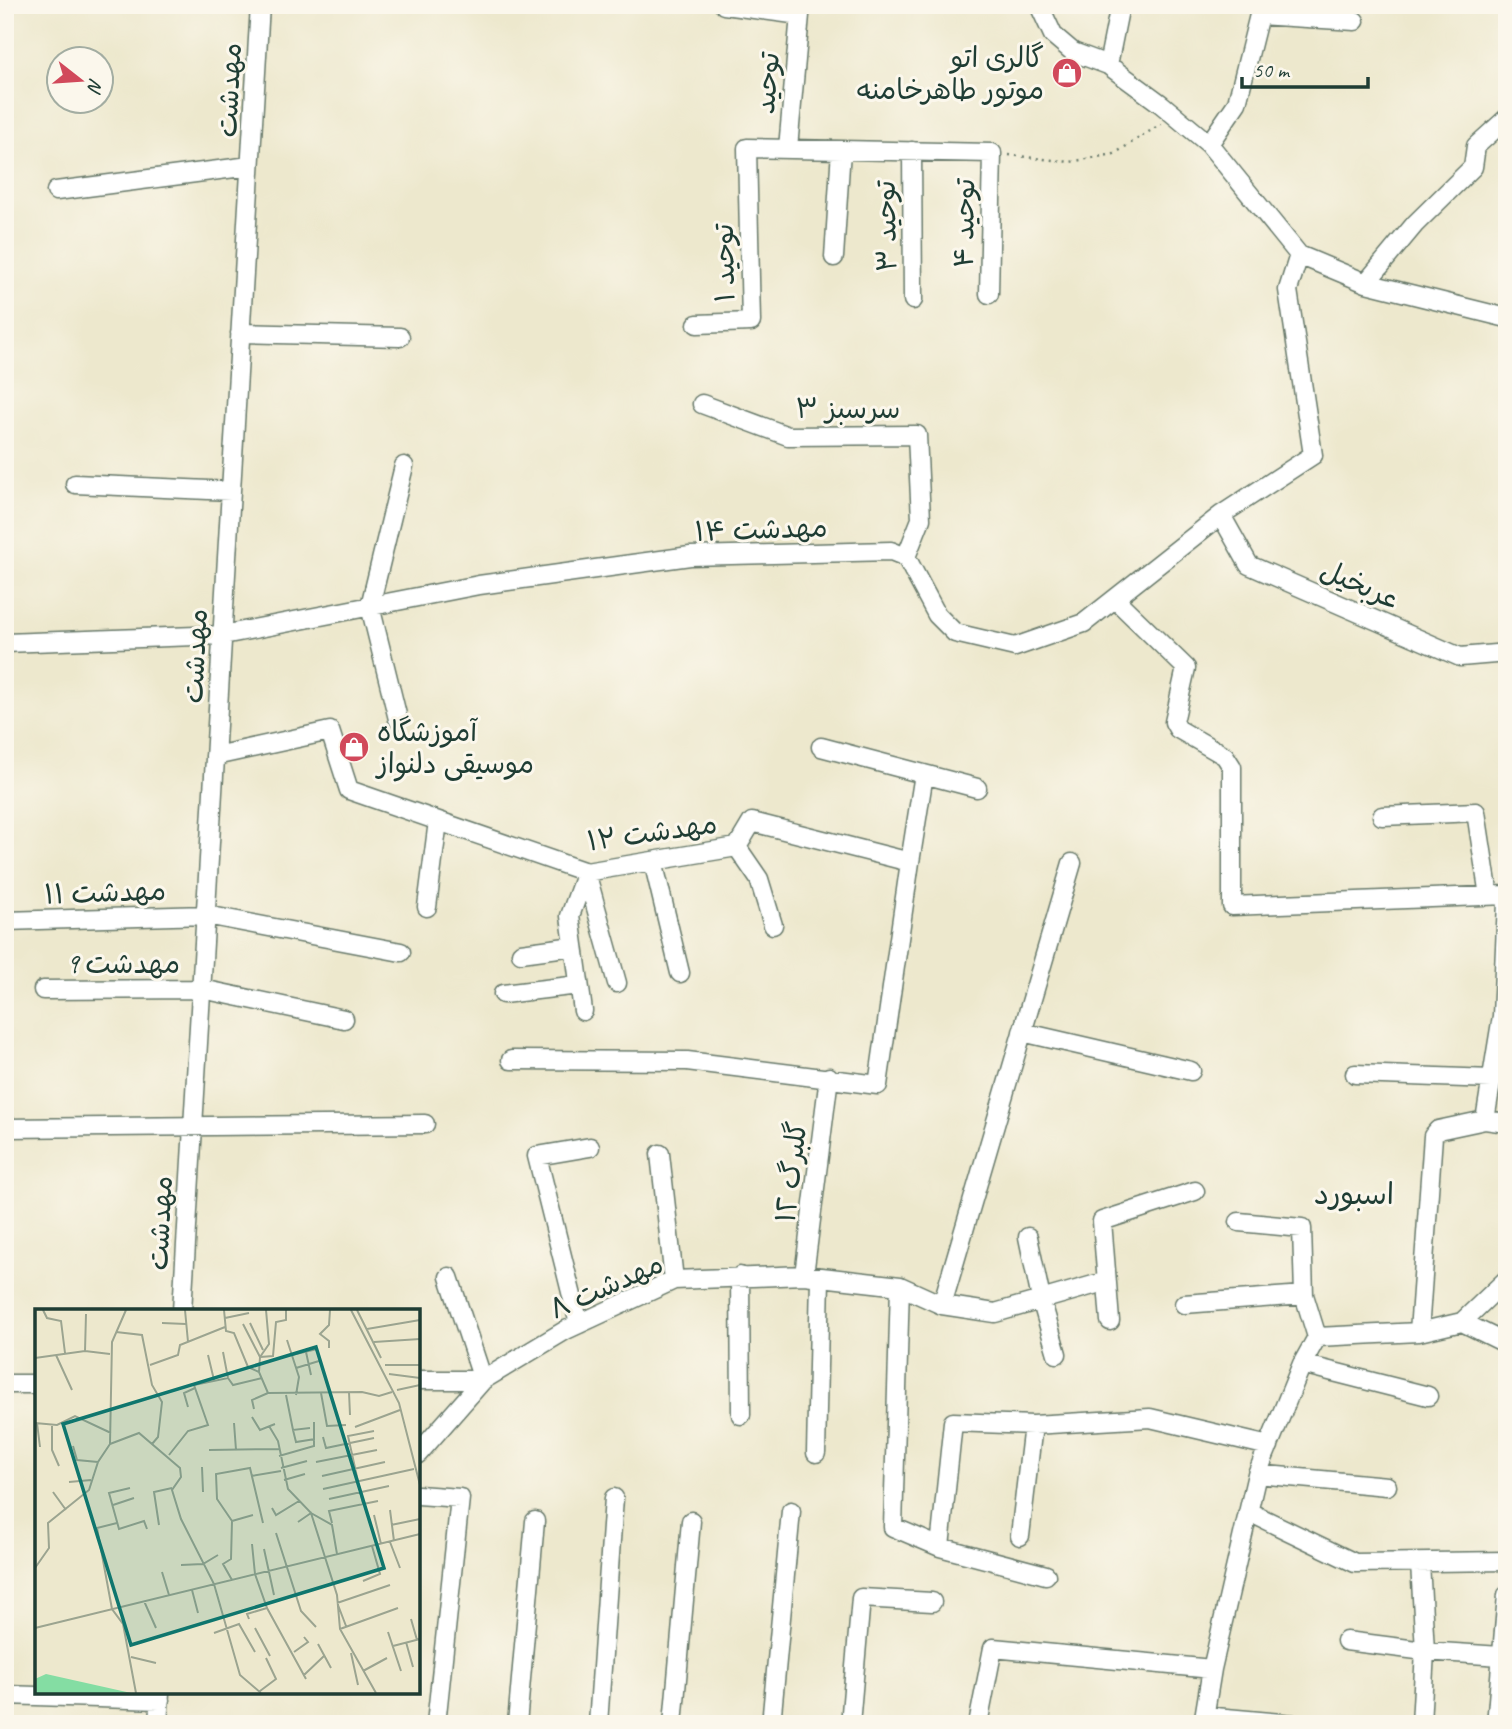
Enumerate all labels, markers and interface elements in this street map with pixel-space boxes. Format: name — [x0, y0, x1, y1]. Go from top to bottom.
place label: گالری اتو موتور طاهرخامنه — [857, 40, 1044, 107]
street label: مهدشت — [209, 42, 249, 138]
north arrow — [46, 46, 116, 116]
scale bar — [1242, 46, 1368, 90]
street label: توحید — [747, 50, 787, 115]
shop icon: گالری اتو موتور طاهرخامنه — [1050, 56, 1084, 90]
text: 50 m — [1253, 57, 1291, 83]
text: N — [81, 76, 108, 97]
street label: توحید ۴ — [946, 177, 982, 268]
street label: توحید ۳ — [868, 179, 904, 272]
street label: توحید ۱ — [706, 222, 742, 303]
street label: سرسبز ۳ — [796, 391, 900, 426]
street label: مهدشت ۱۴ — [694, 509, 828, 549]
street label: عربخیل — [1315, 551, 1405, 617]
street label: مهدشت — [175, 608, 215, 704]
place label: آموزشگاه موسیقی دلنواز — [375, 714, 534, 782]
shop icon: آموزشگاه موسیقی دلنواز — [337, 730, 371, 764]
street label: مهدشت ۱۲ — [585, 806, 719, 858]
street label: مهدشت ۱۱ — [43, 872, 167, 912]
street label: مهدشت 9 — [66, 946, 180, 981]
street label: گلبرگ ١٢ — [767, 1119, 815, 1225]
street label: مهدشت — [140, 1175, 180, 1271]
district label: اسبورد — [1314, 1175, 1394, 1213]
street label: مهدشت ۸ — [544, 1245, 668, 1327]
inset map — [35, 1309, 420, 1694]

